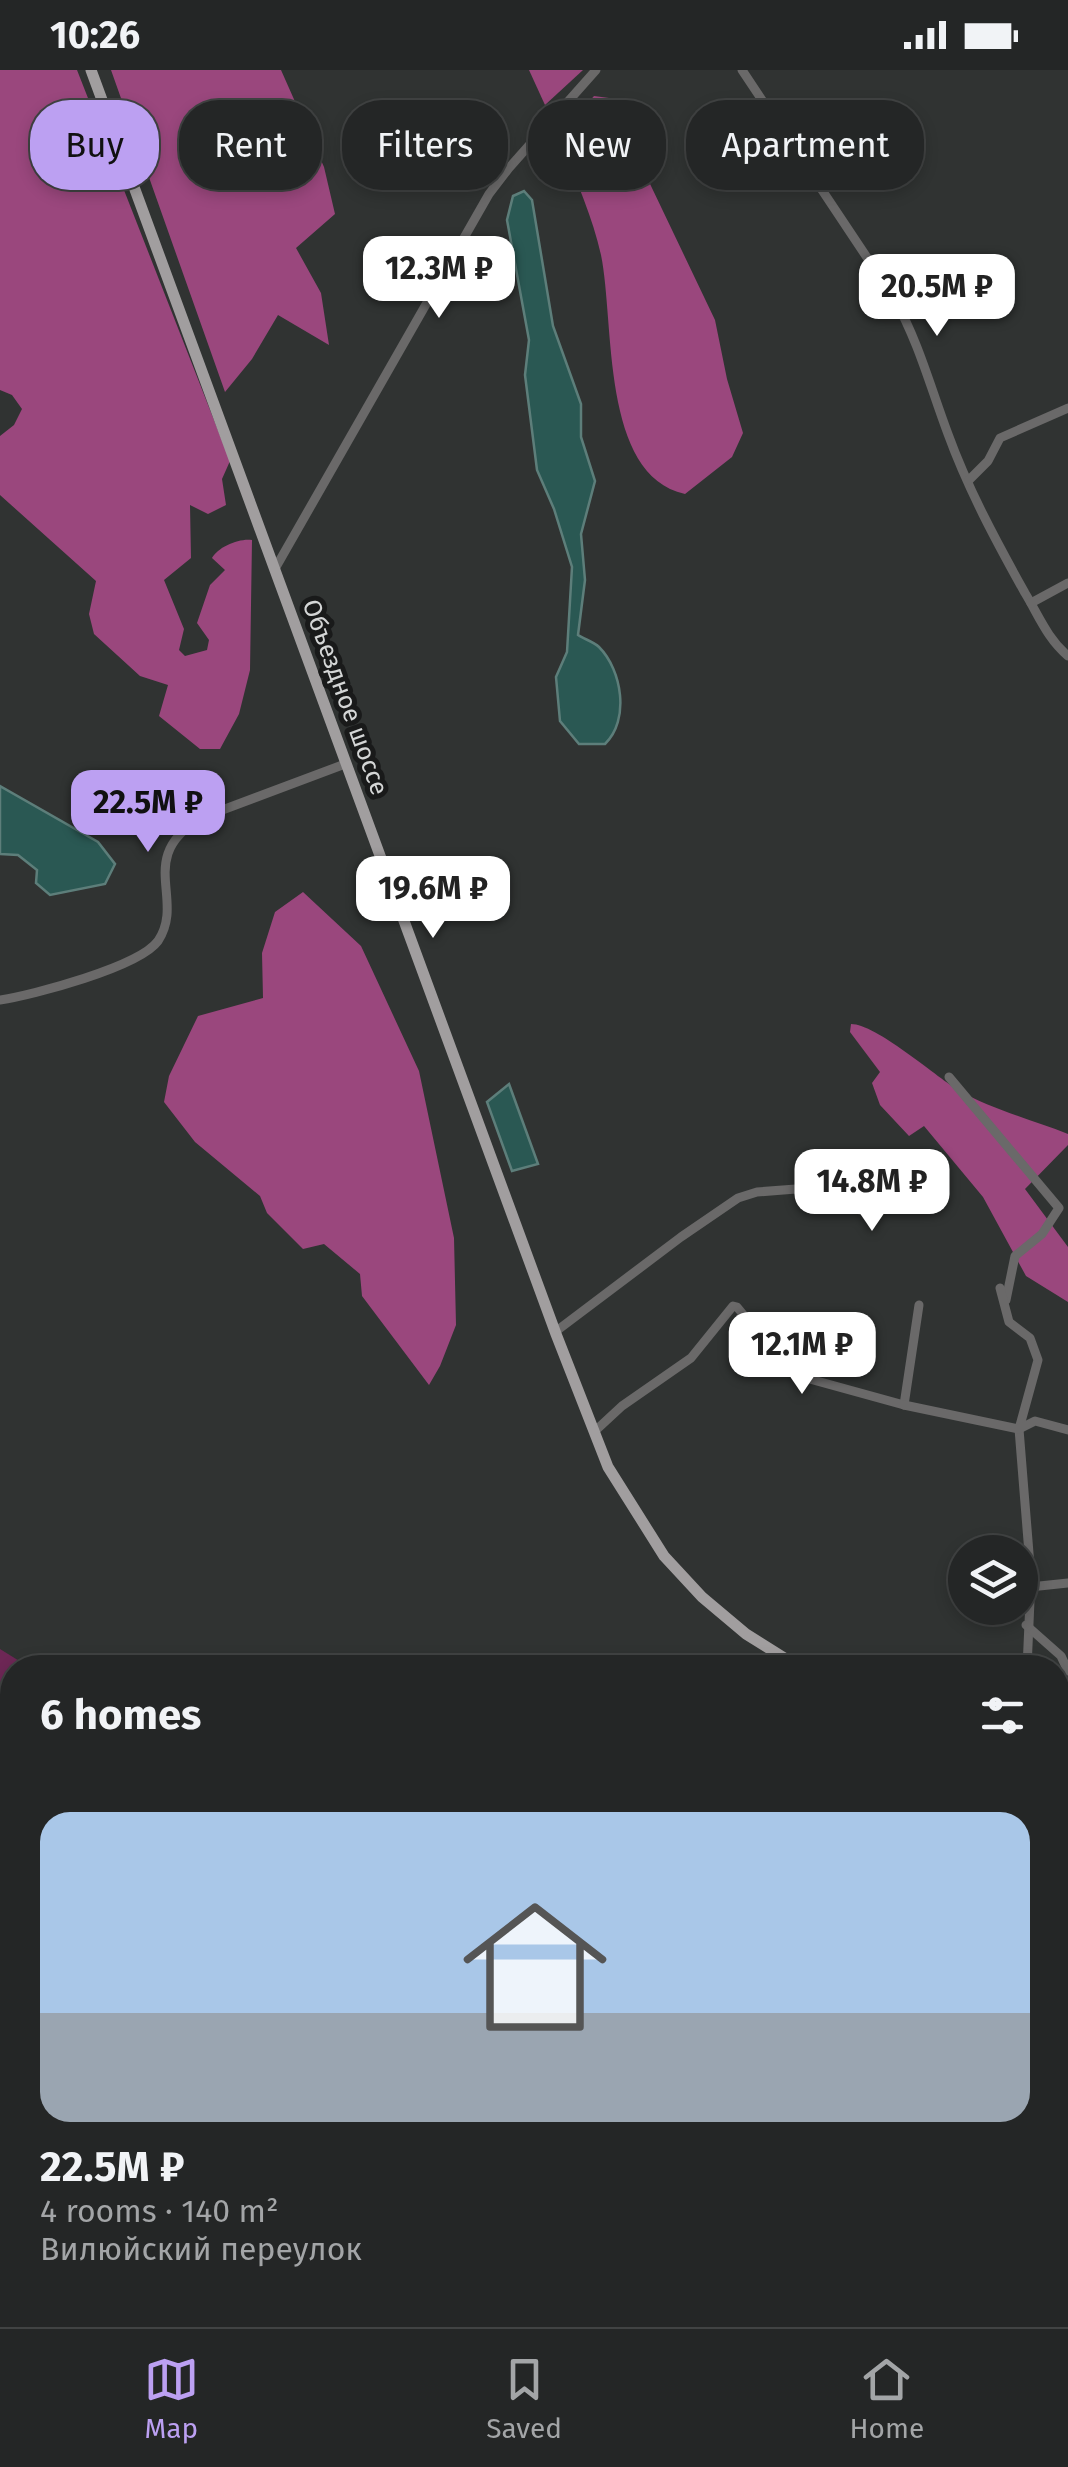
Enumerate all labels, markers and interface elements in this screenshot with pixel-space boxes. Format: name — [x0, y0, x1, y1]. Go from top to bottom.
text: 10:26 — [50, 12, 140, 58]
chip: Buy — [30, 100, 159, 190]
chip: Rent — [179, 100, 322, 190]
chip: Filters — [342, 100, 508, 190]
chip: New — [528, 100, 666, 190]
chip: Apartment — [686, 100, 924, 190]
pin: 12.3M ₽ — [347, 236, 531, 321]
text: 12.3M ₽ — [385, 249, 493, 287]
pin: 20.5M ₽ — [845, 254, 1029, 339]
text: 20.5M ₽ — [881, 267, 993, 305]
street label: Объездное шоссе — [296, 595, 394, 799]
pin: 22.5M ₽ — [56, 770, 240, 855]
text: 22.5M ₽ — [93, 783, 203, 821]
pin: 19.6M ₽ — [341, 856, 525, 941]
text: 19.6M ₽ — [378, 869, 488, 907]
pin: 14.8M ₽ — [780, 1149, 964, 1234]
text: 14.8M ₽ — [817, 1162, 927, 1200]
pin: 12.1M ₽ — [710, 1312, 894, 1397]
text: 12.1M ₽ — [751, 1325, 853, 1363]
map controls — [948, 1535, 1038, 1625]
button: layers — [948, 1535, 1038, 1625]
icon: filters — [975, 1688, 1030, 1743]
text: 6 homes — [40, 1690, 201, 1740]
icon: home — [445, 1877, 625, 2057]
text: 22.5M ₽ — [40, 2142, 184, 2192]
text: 4 rooms · 140 m² — [40, 2192, 279, 2230]
text: Вилюйский переулок — [40, 2230, 362, 2268]
tab: Map — [144, 2352, 199, 2445]
tab: Saved — [486, 2352, 562, 2445]
tab: Home — [850, 2352, 924, 2445]

